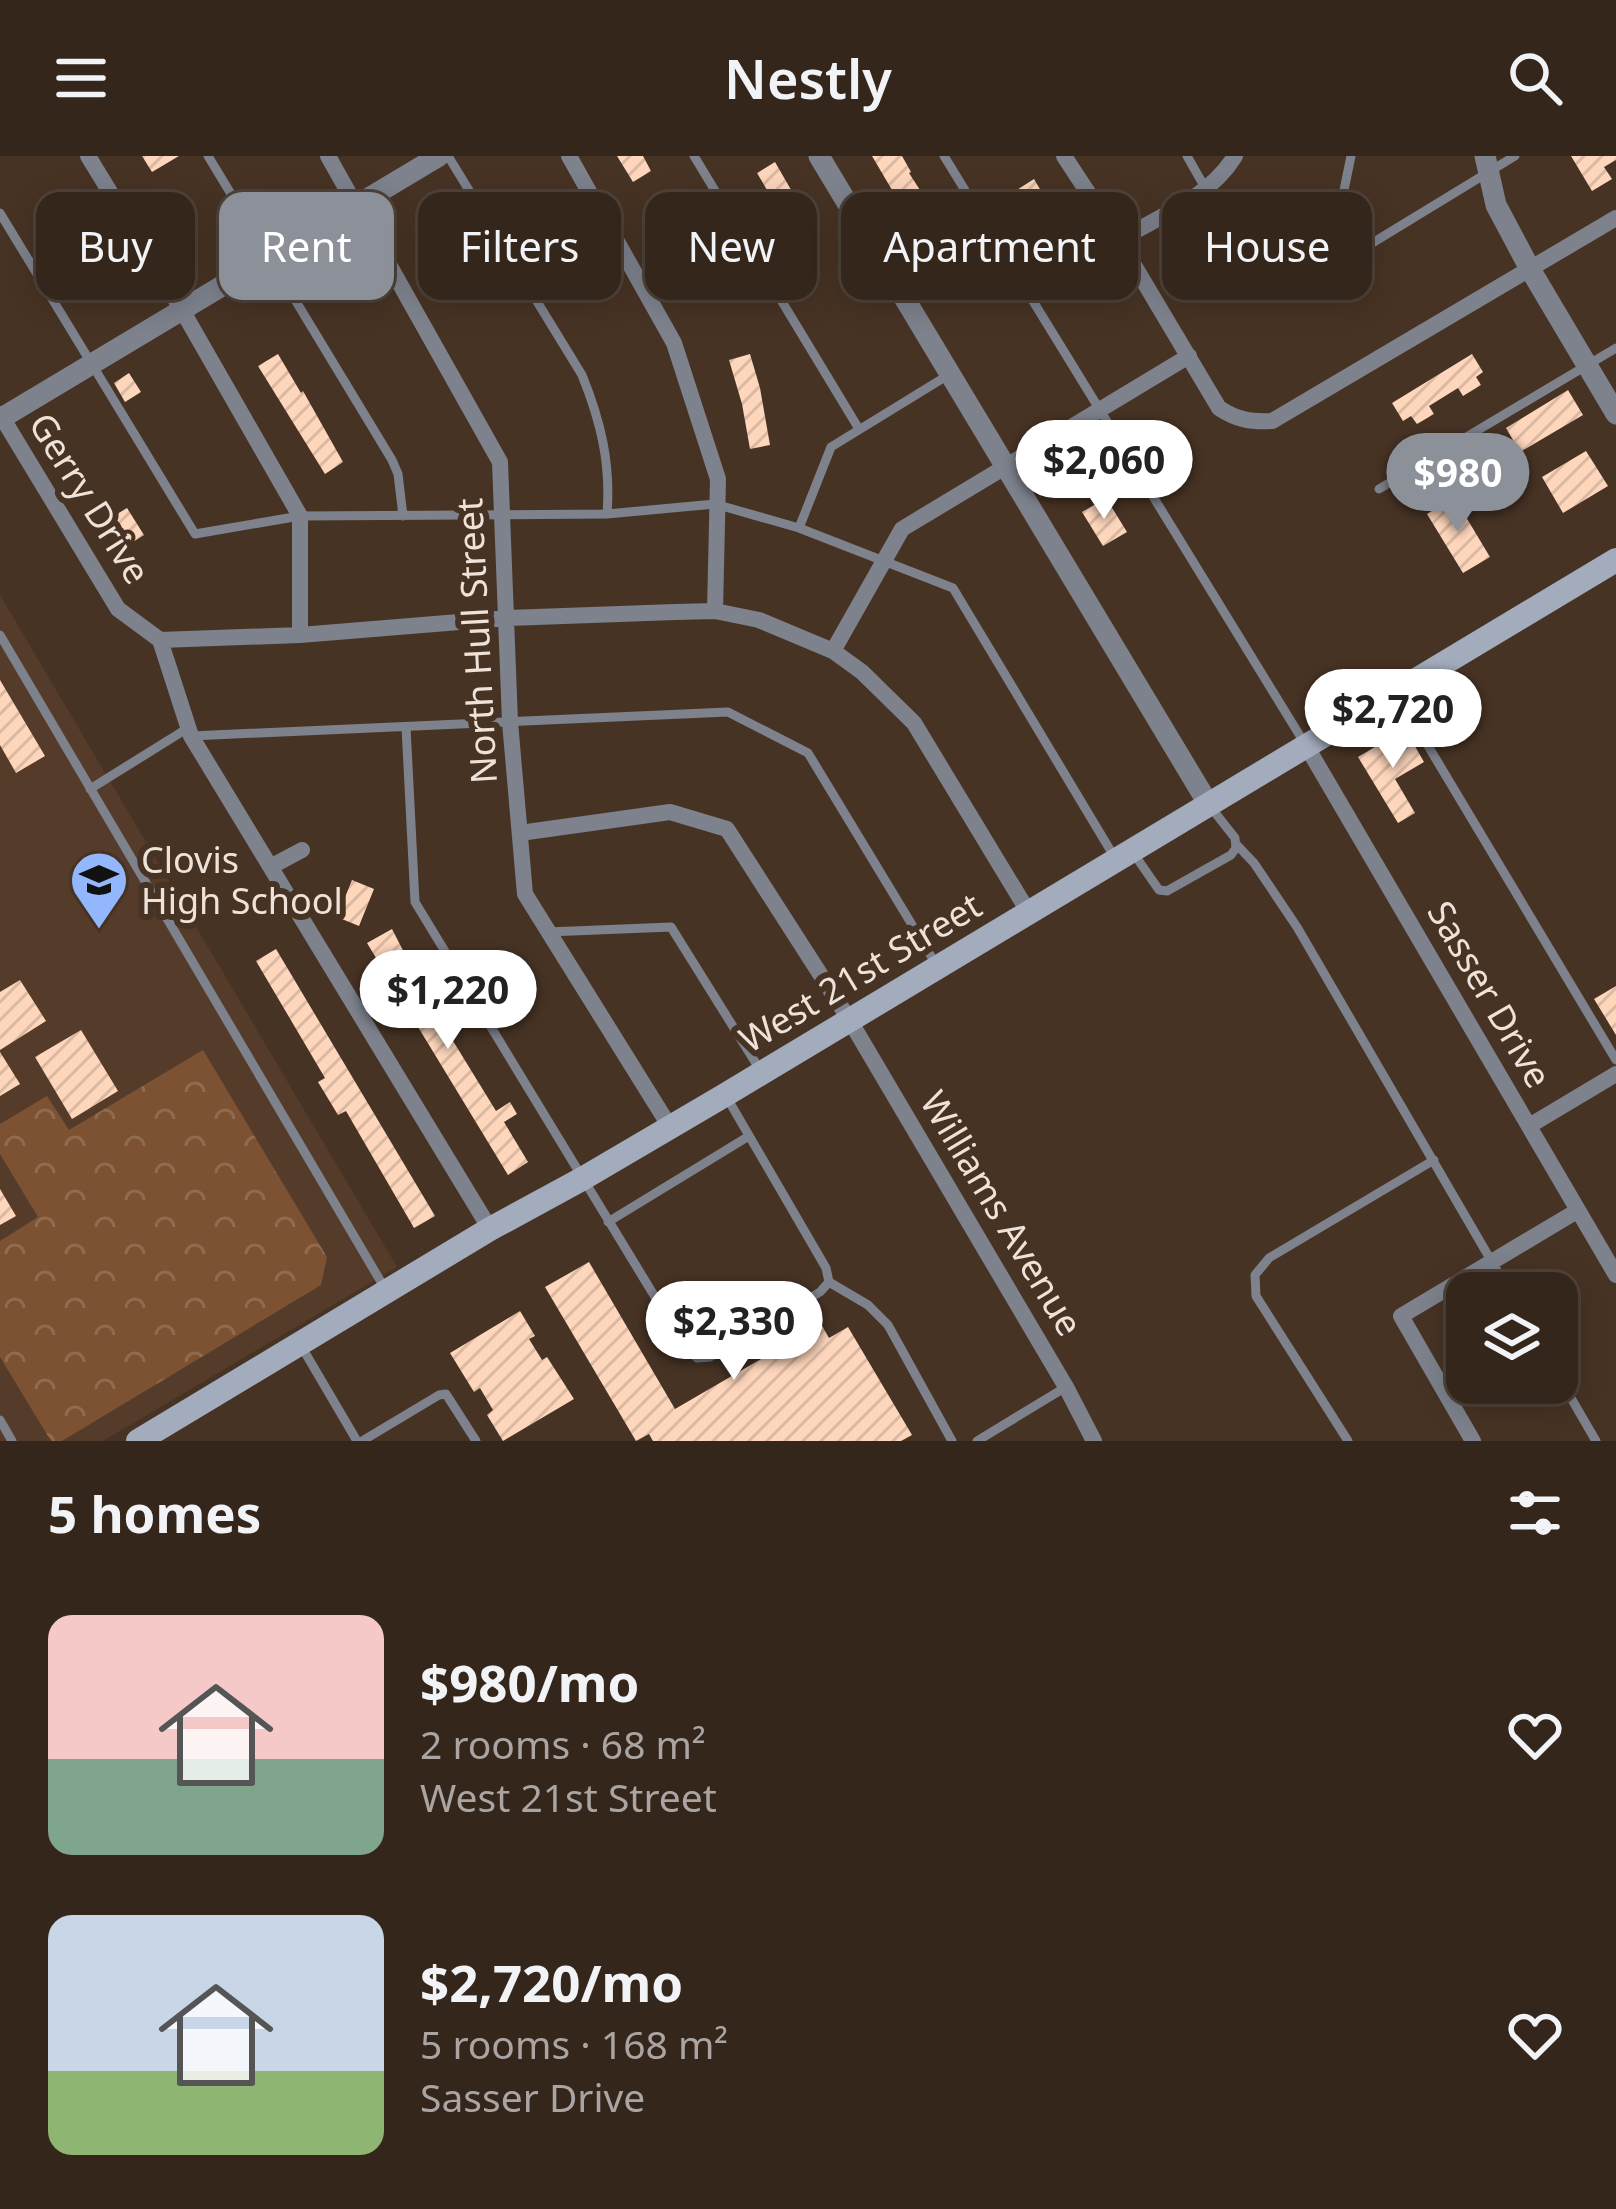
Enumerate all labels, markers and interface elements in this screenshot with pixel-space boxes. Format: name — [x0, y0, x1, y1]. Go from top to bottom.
text: Nestly — [724, 41, 892, 115]
icon: menu — [48, 45, 114, 111]
icon: search — [1502, 45, 1568, 111]
chip: Buy — [36, 192, 195, 300]
chip: Rent — [219, 192, 394, 300]
chip: Filters — [418, 192, 621, 300]
chip: New — [645, 192, 817, 300]
chip: Apartment — [841, 192, 1138, 300]
chip: House — [1162, 192, 1372, 300]
street label: Gerry Drive — [18, 403, 162, 593]
pin: $2,060 — [1006, 420, 1202, 522]
text: $2,060 — [1043, 432, 1165, 485]
pin: $980 — [1387, 433, 1529, 535]
text: $980 — [1413, 445, 1503, 498]
street label: North Hull Street — [444, 497, 508, 785]
pin: $2,720 — [1295, 669, 1491, 771]
text: $2,720 — [1332, 681, 1454, 734]
place label: Clovis High School — [141, 835, 343, 925]
school or university icon: Clovis High School — [68, 849, 130, 931]
street label: West 21st Street — [730, 880, 990, 1064]
street label: Sasser Drive — [1417, 892, 1563, 1096]
pin: $1,220 — [350, 950, 546, 1052]
text: $1,220 — [387, 962, 509, 1015]
street label: Williams Avenue — [910, 1081, 1094, 1345]
map controls — [1446, 1272, 1578, 1404]
button: layers — [1446, 1272, 1578, 1404]
pin: $2,330 — [636, 1281, 832, 1383]
text: $2,330 — [673, 1293, 795, 1346]
text: 5 homes — [48, 1478, 261, 1548]
icon: filters — [1502, 1480, 1568, 1546]
text: $980/mo — [420, 1647, 639, 1717]
icon: home — [144, 1663, 288, 1807]
icon: heart — [1502, 1702, 1568, 1768]
text: 2 rooms · 68 m² — [420, 1717, 706, 1770]
text: West 21st Street — [420, 1770, 717, 1823]
text: $2,720/mo — [420, 1947, 683, 2017]
icon: home — [144, 1963, 288, 2107]
icon: heart — [1502, 2002, 1568, 2068]
text: 5 rooms · 168 m² — [420, 2017, 728, 2070]
text: Sasser Drive — [420, 2070, 645, 2123]

